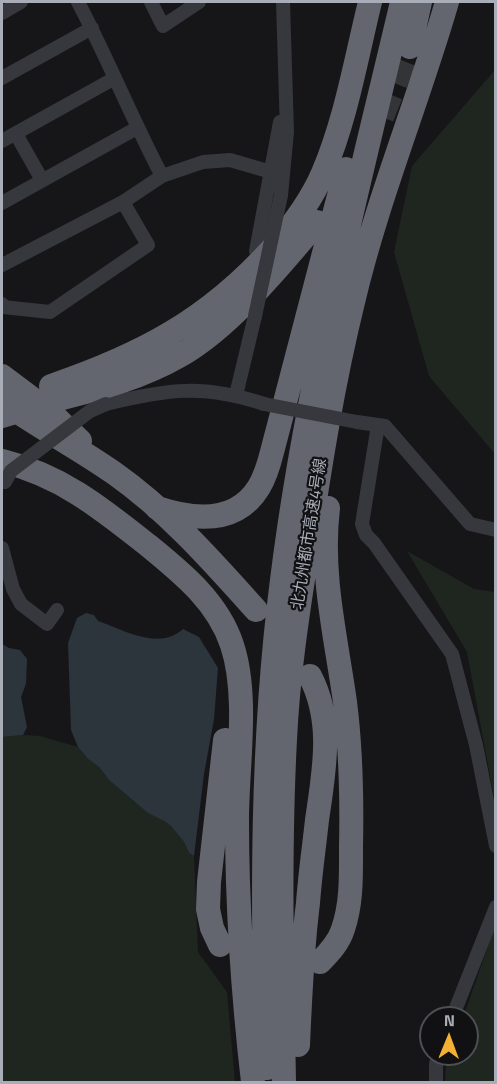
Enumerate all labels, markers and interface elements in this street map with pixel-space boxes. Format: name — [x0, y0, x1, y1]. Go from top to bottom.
street label: 北九州都市高速4号線 — [289, 457, 331, 611]
north arrow — [419, 1006, 479, 1066]
text: N — [444, 1008, 455, 1032]

